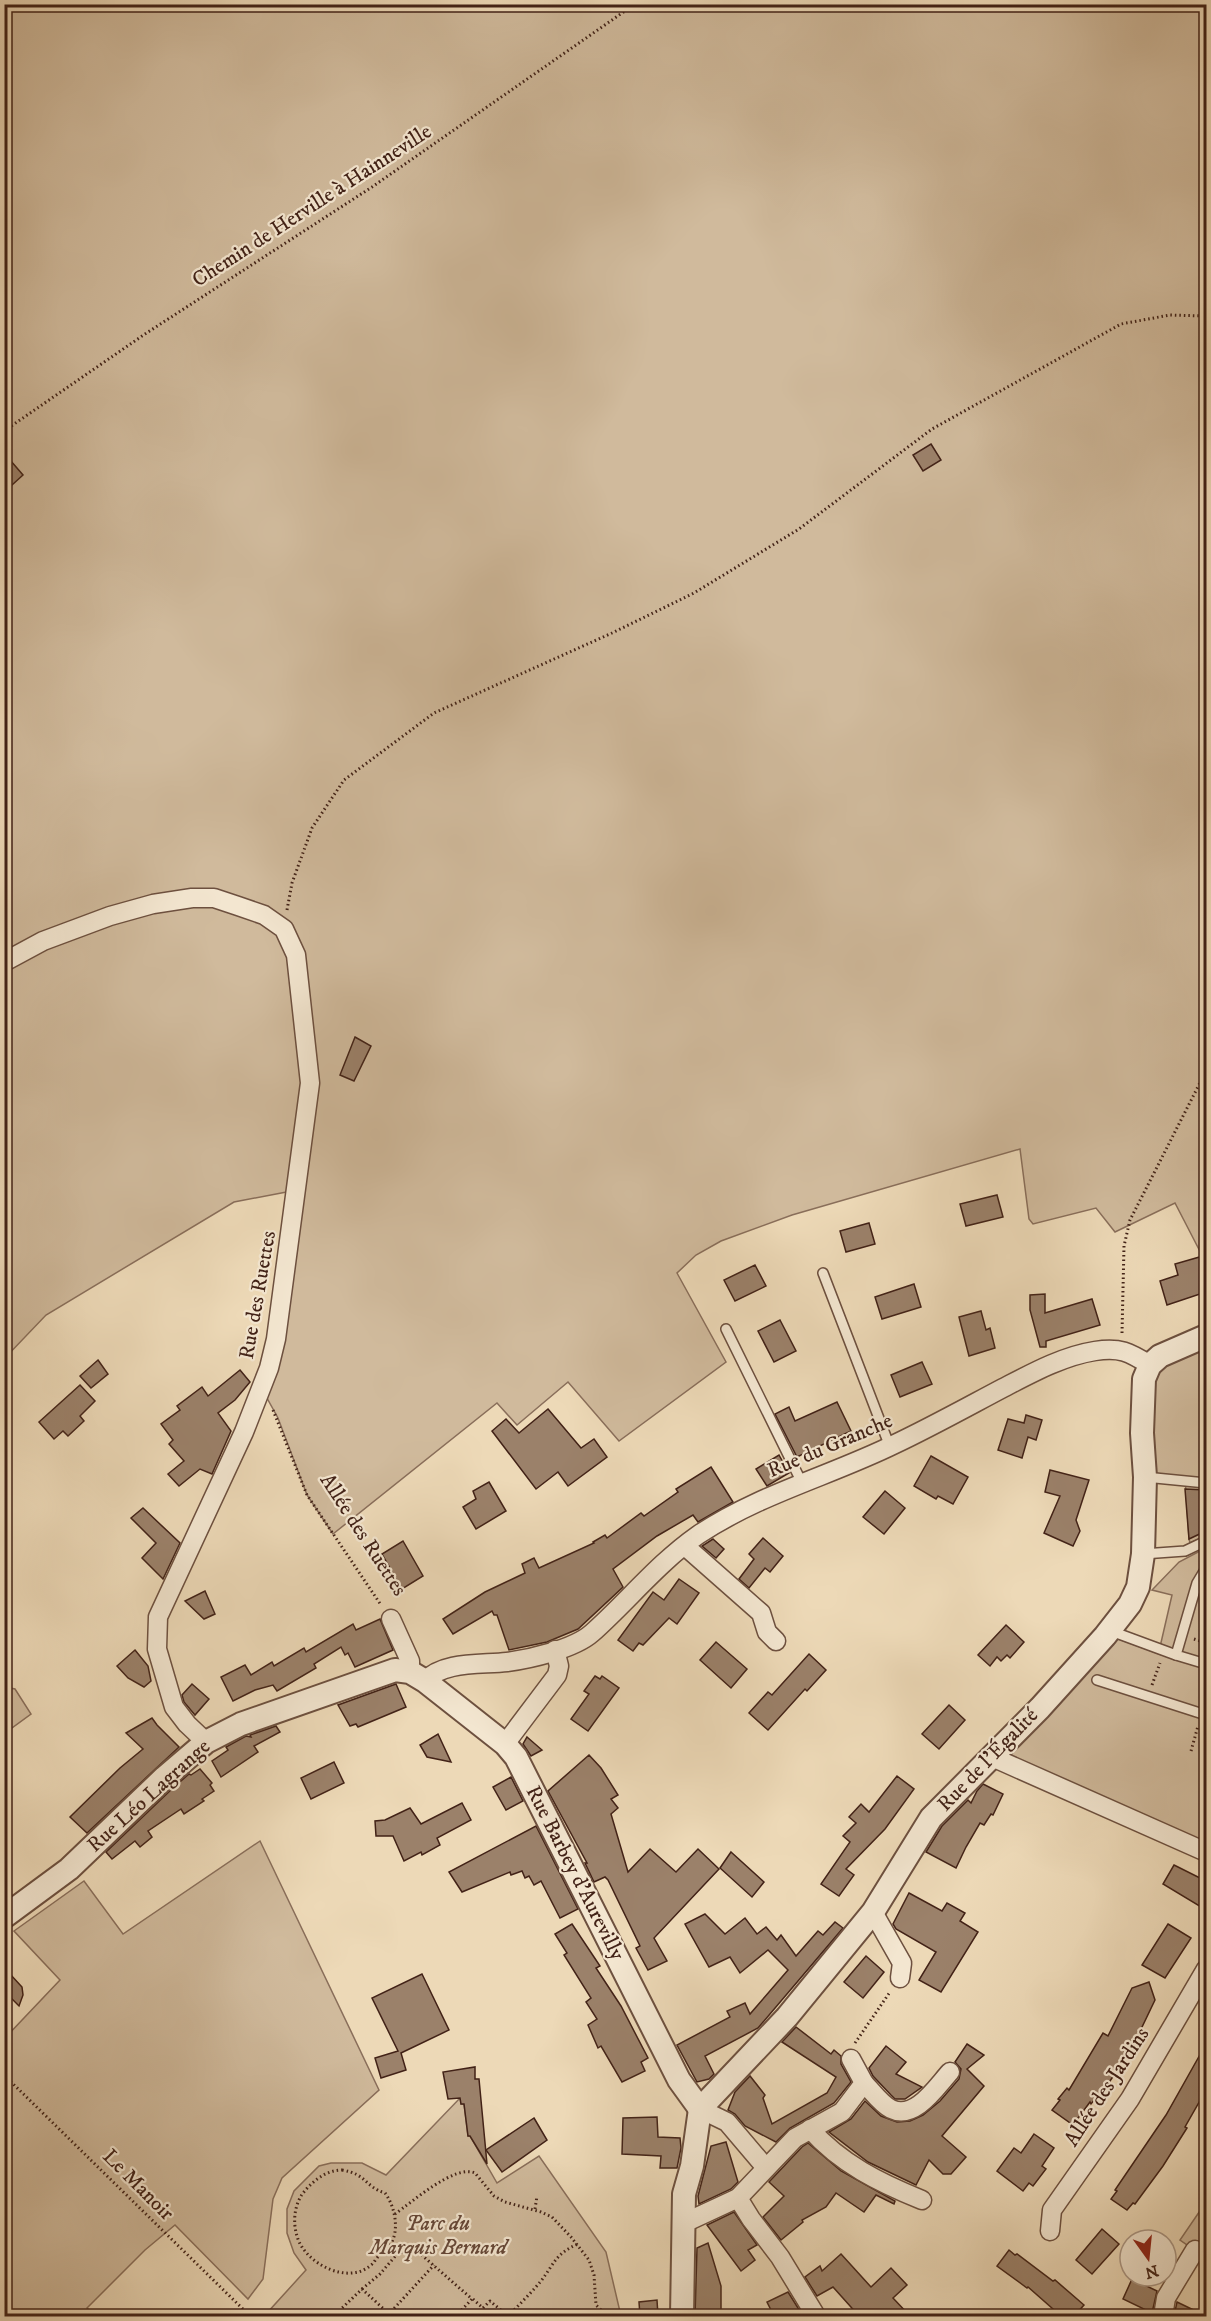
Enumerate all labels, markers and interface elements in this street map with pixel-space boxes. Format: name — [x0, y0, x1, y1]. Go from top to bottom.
street label: Chemin de Herville à Hainneville — [187, 119, 437, 293]
street label: Rue des Ruettes — [234, 1229, 282, 1361]
street label: Rue du Granche — [764, 1408, 897, 1484]
street label: Allée des Ruettes — [314, 1469, 412, 1601]
street label: Rue de l'Égalité — [931, 1702, 1044, 1817]
street label: Rue Léo Lagrange — [82, 1734, 216, 1858]
street label: Rue Barbey d'Aurevilly — [520, 1781, 631, 1966]
street label: Allée des Jardins — [1059, 2022, 1155, 2152]
street label: Le Manoir — [97, 2144, 179, 2226]
park label: Parc du Marquis Bernard — [367, 2211, 510, 2262]
north arrow — [1118, 2228, 1178, 2288]
text: N — [1143, 2260, 1161, 2283]

